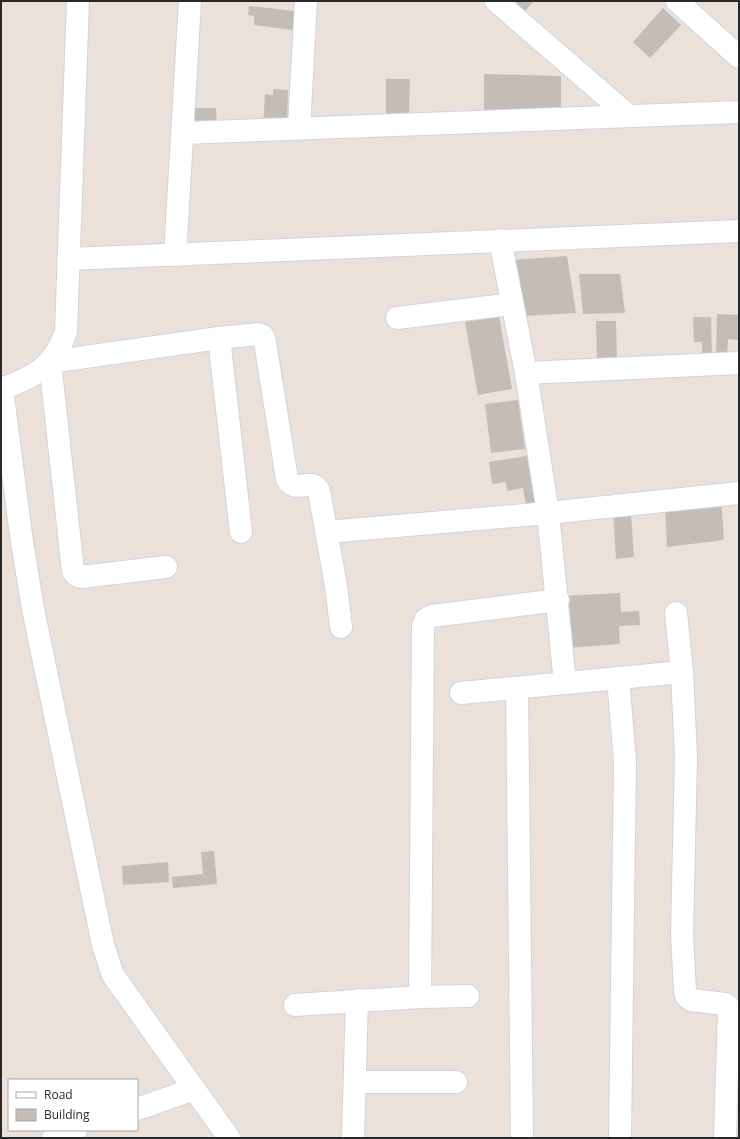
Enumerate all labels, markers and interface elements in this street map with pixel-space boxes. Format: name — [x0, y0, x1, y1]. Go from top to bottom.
legend — [8, 1079, 138, 1131]
text: Road — [44, 1086, 73, 1103]
text: Building — [44, 1106, 90, 1123]

